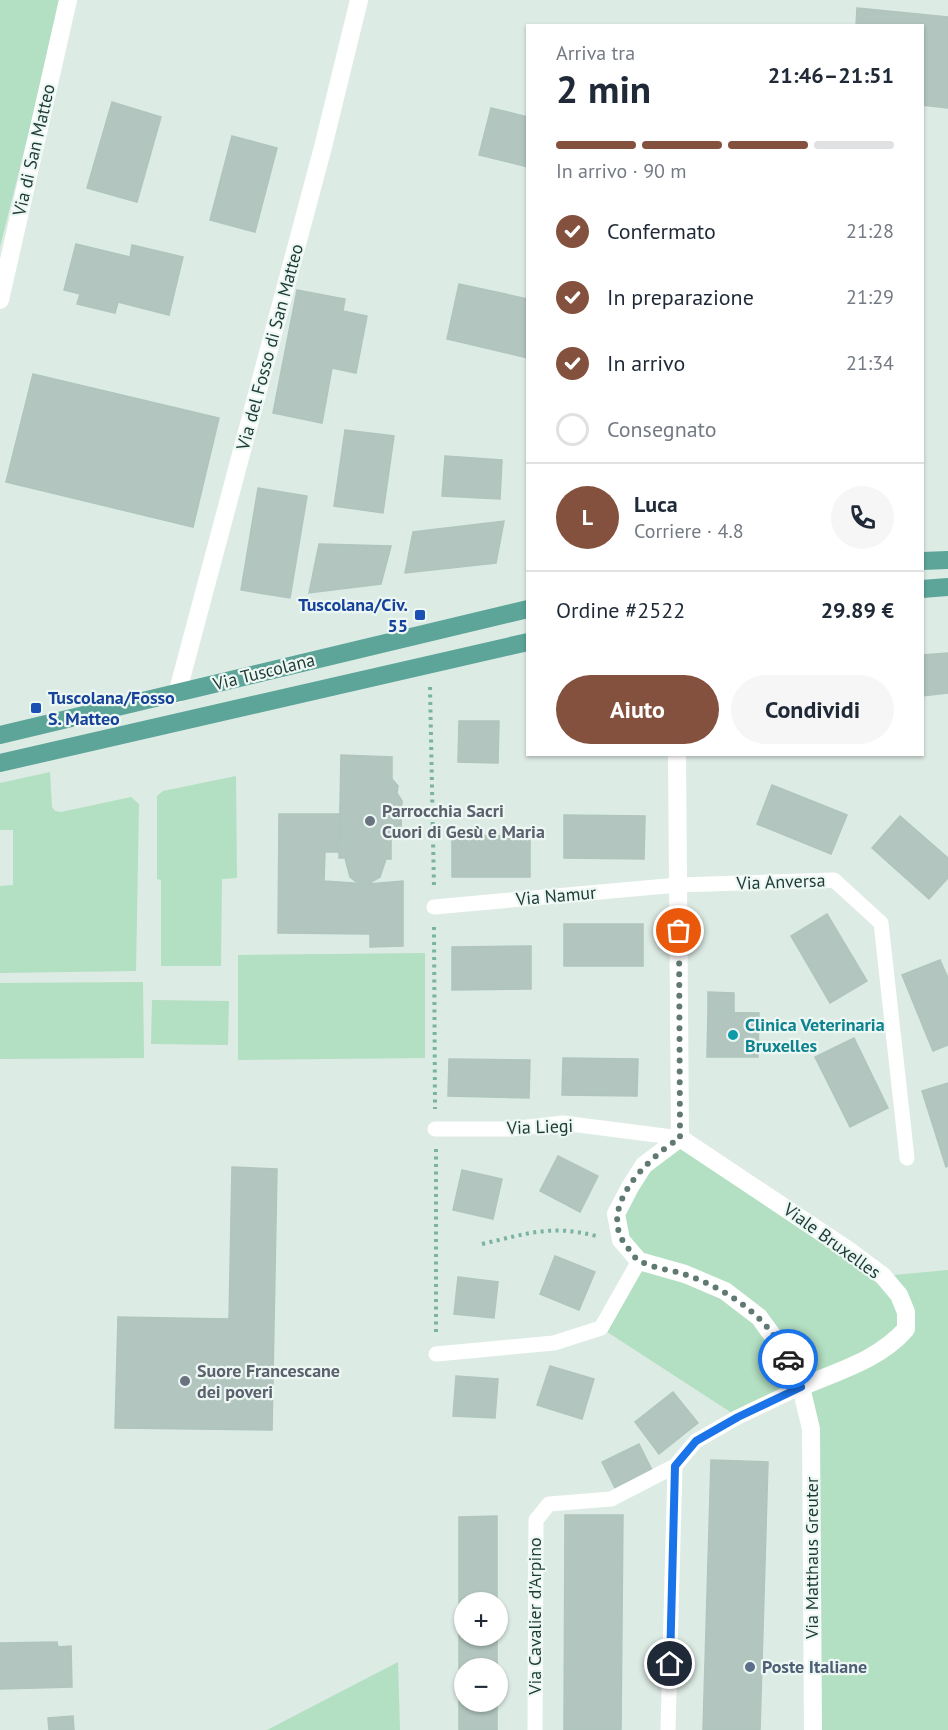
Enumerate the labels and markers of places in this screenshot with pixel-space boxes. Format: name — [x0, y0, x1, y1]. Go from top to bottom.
place label: Tuscolana/Civ. 55 — [298, 593, 408, 637]
marker: Tuscolana/Civ. 55 — [413, 608, 427, 622]
place label: Tuscolana/Fosso S. Matteo — [48, 686, 175, 730]
marker: Tuscolana/Fosso S. Matteo — [29, 701, 43, 715]
place label: Parrocchia Sacri Cuori di Gesù e Maria — [382, 799, 545, 843]
marker: Parrocchia Sacri Cuori di Gesù e Maria — [363, 814, 377, 828]
pin — [653, 905, 704, 956]
place label: Clinica Veterinaria Bruxelles — [745, 1013, 885, 1057]
marker: Clinica Veterinaria Bruxelles — [726, 1028, 740, 1042]
place label: Suore Francescane dei poveri — [197, 1359, 340, 1403]
marker: Suore Francescane dei poveri — [178, 1374, 192, 1388]
pin — [644, 1638, 695, 1689]
place label: Poste Italiane — [762, 1655, 867, 1678]
marker: Poste Italiane — [743, 1660, 757, 1674]

